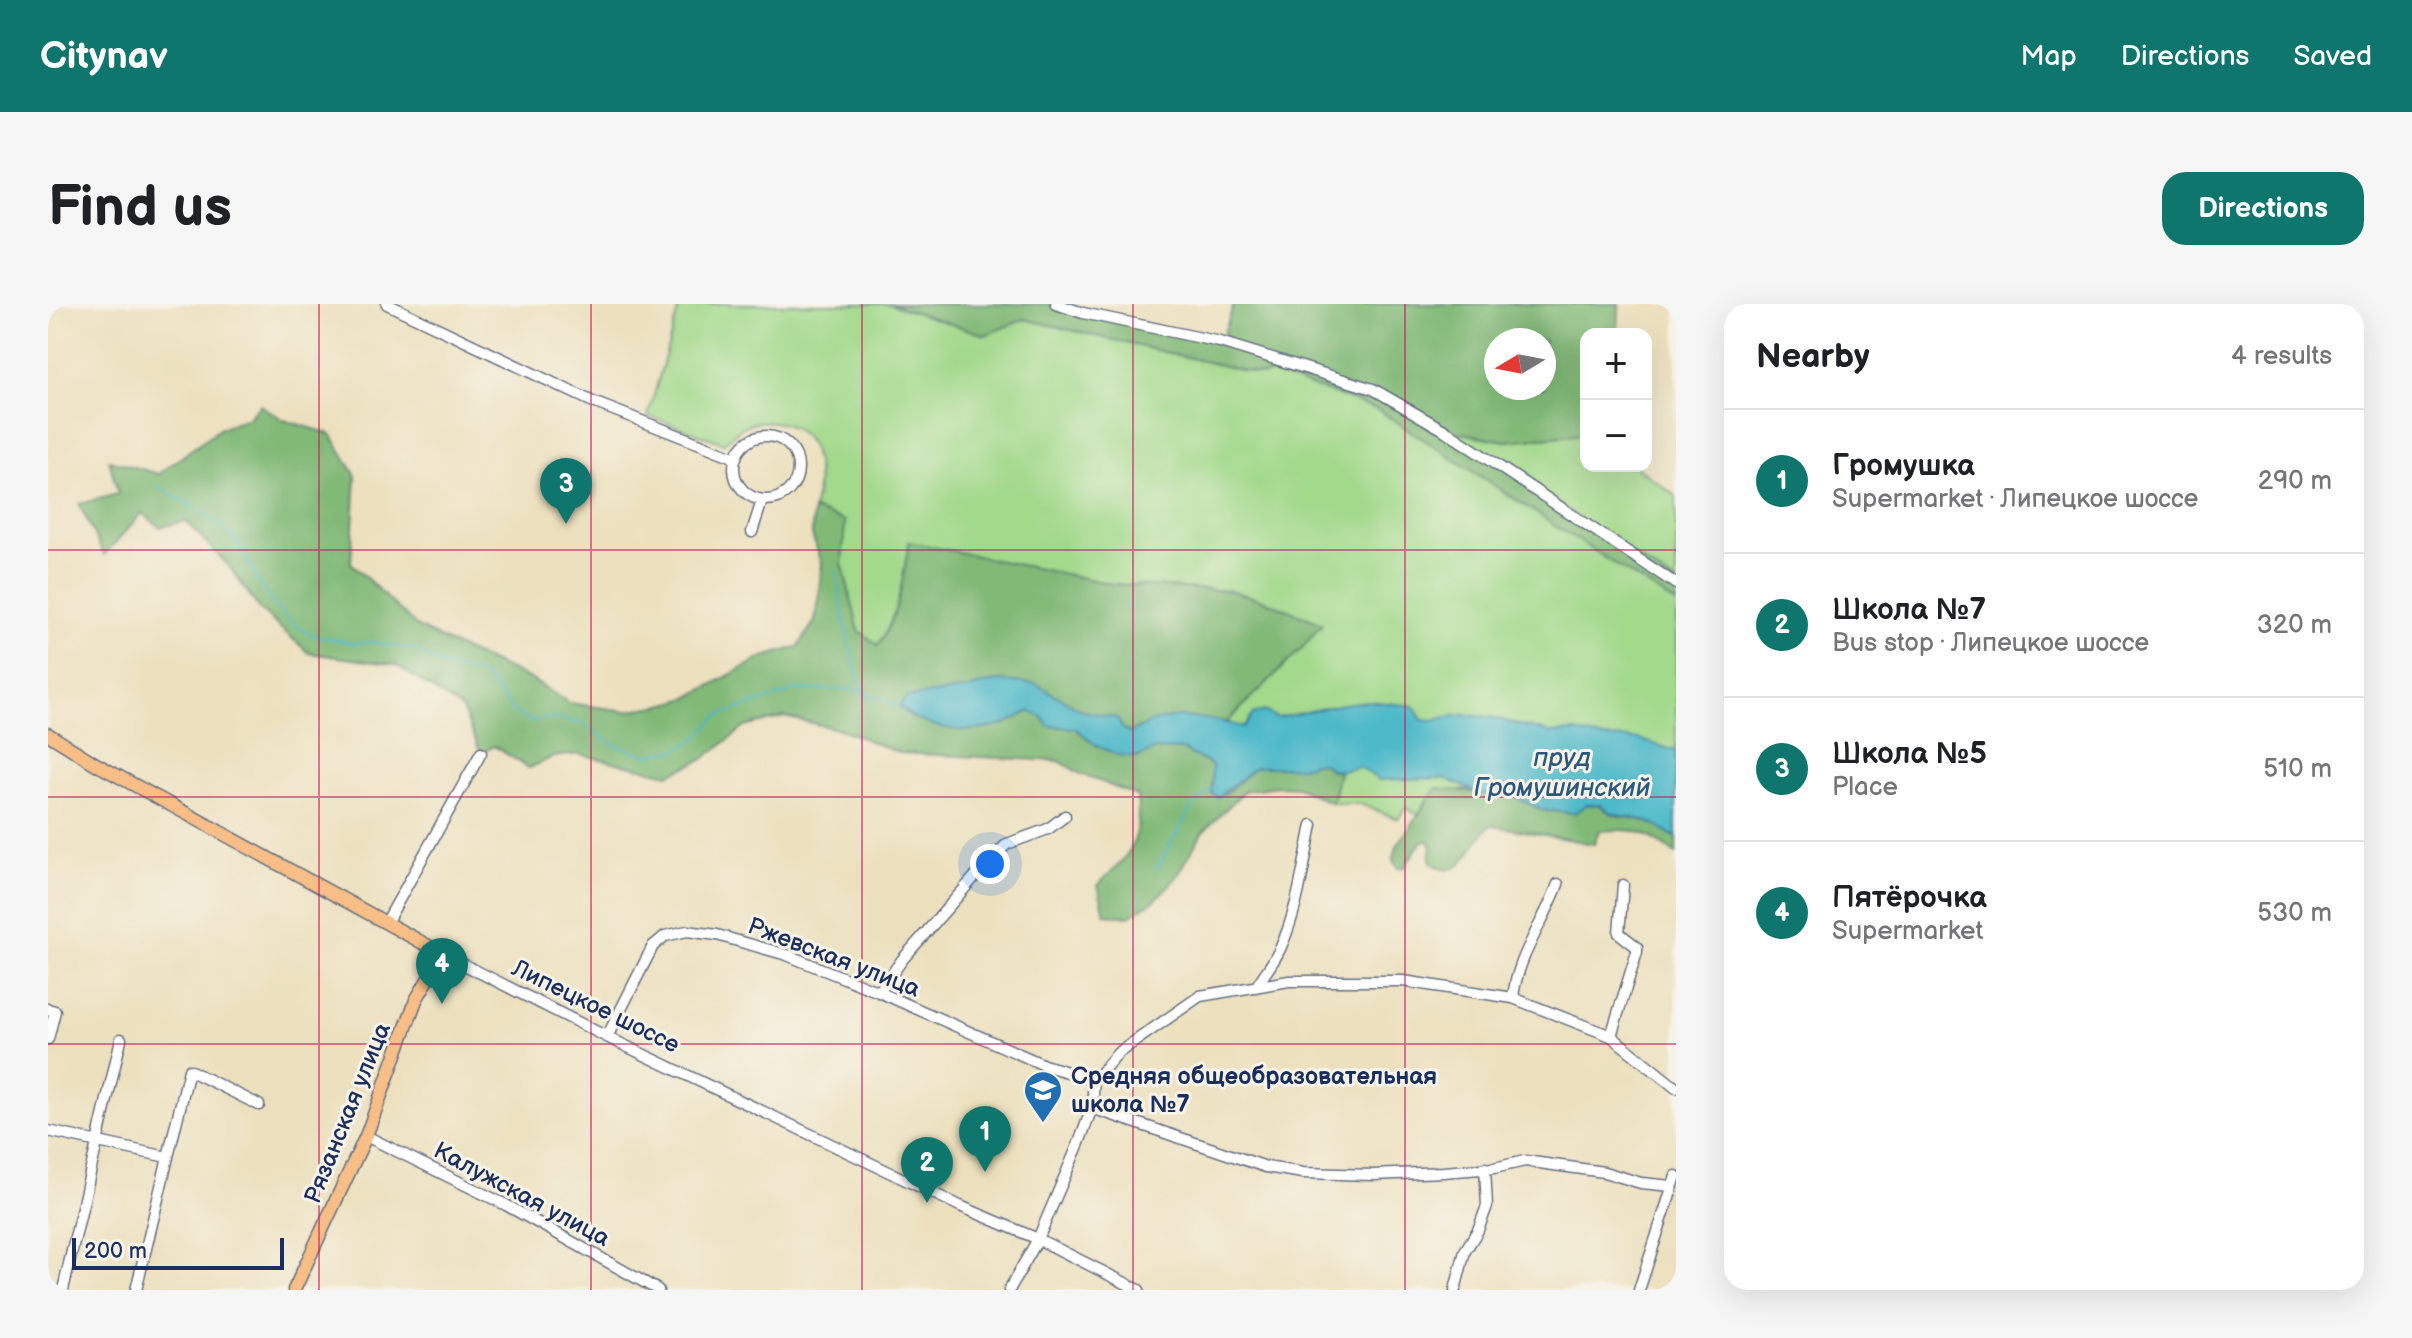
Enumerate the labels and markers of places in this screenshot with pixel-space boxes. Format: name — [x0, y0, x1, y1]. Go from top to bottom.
pin: 3 — [540, 458, 592, 524]
pin: 4 — [416, 938, 468, 1004]
place label: Средняя общеобразовательная школа №7 — [1071, 1062, 1437, 1119]
school or university icon: Средняя общеобразовательная школа №7 — [1022, 1069, 1064, 1124]
pin: 1 — [959, 1106, 1011, 1172]
pin: 2 — [901, 1137, 953, 1203]

